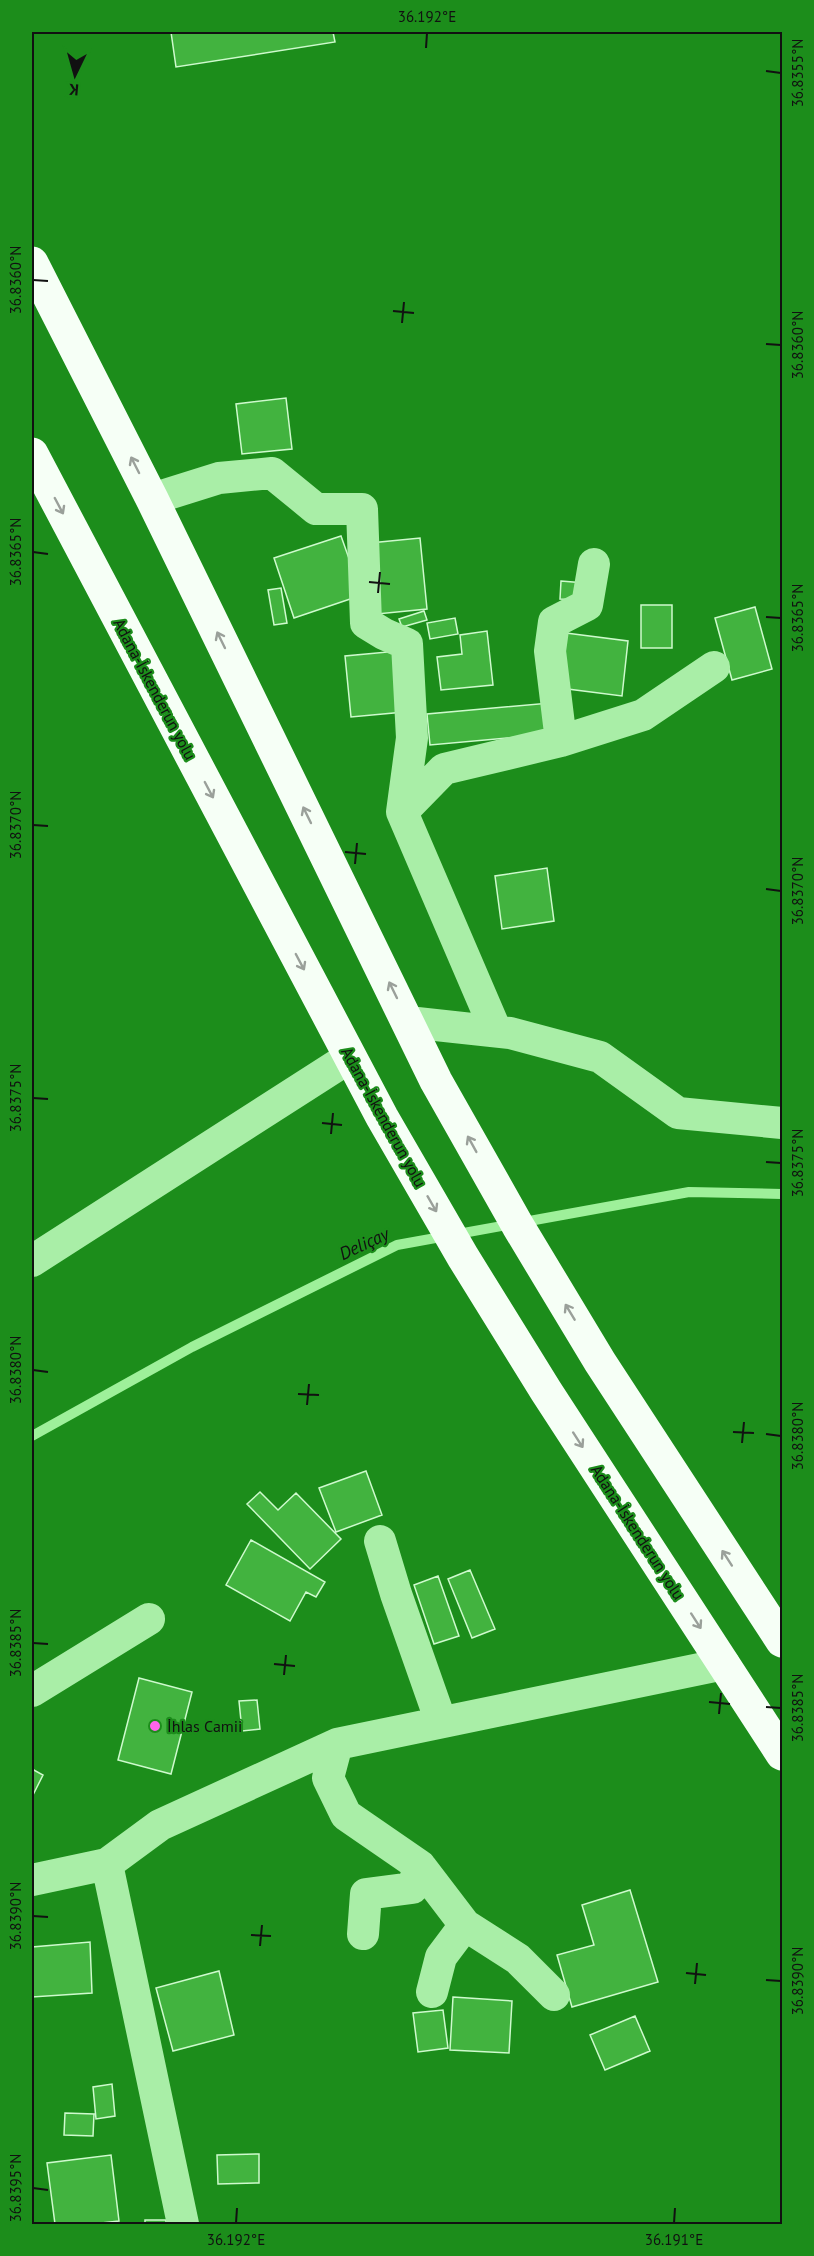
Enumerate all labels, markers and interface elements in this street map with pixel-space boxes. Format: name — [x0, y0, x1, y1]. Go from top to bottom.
text: 36.192°E — [398, 7, 456, 26]
text: 36.8355°N — [788, 39, 807, 107]
north arrow — [45, 45, 105, 105]
text: K — [68, 80, 80, 100]
text: 36.8360°N — [6, 246, 25, 314]
text: 36.8360°N — [788, 311, 807, 379]
one-way arrow — [129, 457, 141, 474]
one-way arrow — [53, 497, 65, 514]
text: 36.8365°N — [6, 518, 25, 586]
text: 36.8365°N — [788, 584, 807, 652]
street label: Adana-İskenderun yolu — [109, 615, 201, 763]
one-way arrow — [215, 631, 227, 649]
one-way arrow — [204, 780, 215, 798]
text: 36.8370°N — [6, 791, 25, 859]
one-way arrow — [301, 806, 313, 824]
text: 36.8370°N — [788, 857, 807, 925]
one-way arrow — [294, 953, 306, 970]
one-way arrow — [387, 981, 398, 999]
street label: Adana-İskenderun yolu — [337, 1044, 431, 1190]
text: 36.8375°N — [6, 1064, 25, 1132]
text: 36.8375°N — [788, 1129, 807, 1197]
one-way arrow — [465, 1135, 477, 1152]
one-way arrow — [426, 1195, 438, 1212]
water label: Deliçay — [335, 1222, 394, 1265]
one-way arrow — [563, 1304, 575, 1321]
text: 36.8380°N — [6, 1336, 25, 1404]
text: 36.8380°N — [788, 1402, 807, 1470]
one-way arrow — [572, 1431, 584, 1448]
street label: Adana-İskenderun yolu — [587, 1461, 689, 1603]
one-way arrow — [721, 1550, 733, 1566]
text: 36.8385°N — [6, 1609, 25, 1677]
one-way arrow — [690, 1612, 702, 1629]
text: 36.8385°N — [788, 1674, 807, 1742]
place label: İhlas Camii — [167, 1716, 242, 1736]
marker: İhlas Camii — [148, 1719, 162, 1733]
text: 36.8390°N — [6, 1882, 25, 1950]
text: 36.8390°N — [788, 1947, 807, 2015]
text: 36.8395°N — [6, 2154, 25, 2222]
text: 36.192°E — [207, 2230, 265, 2249]
text: 36.191°E — [645, 2230, 703, 2249]

